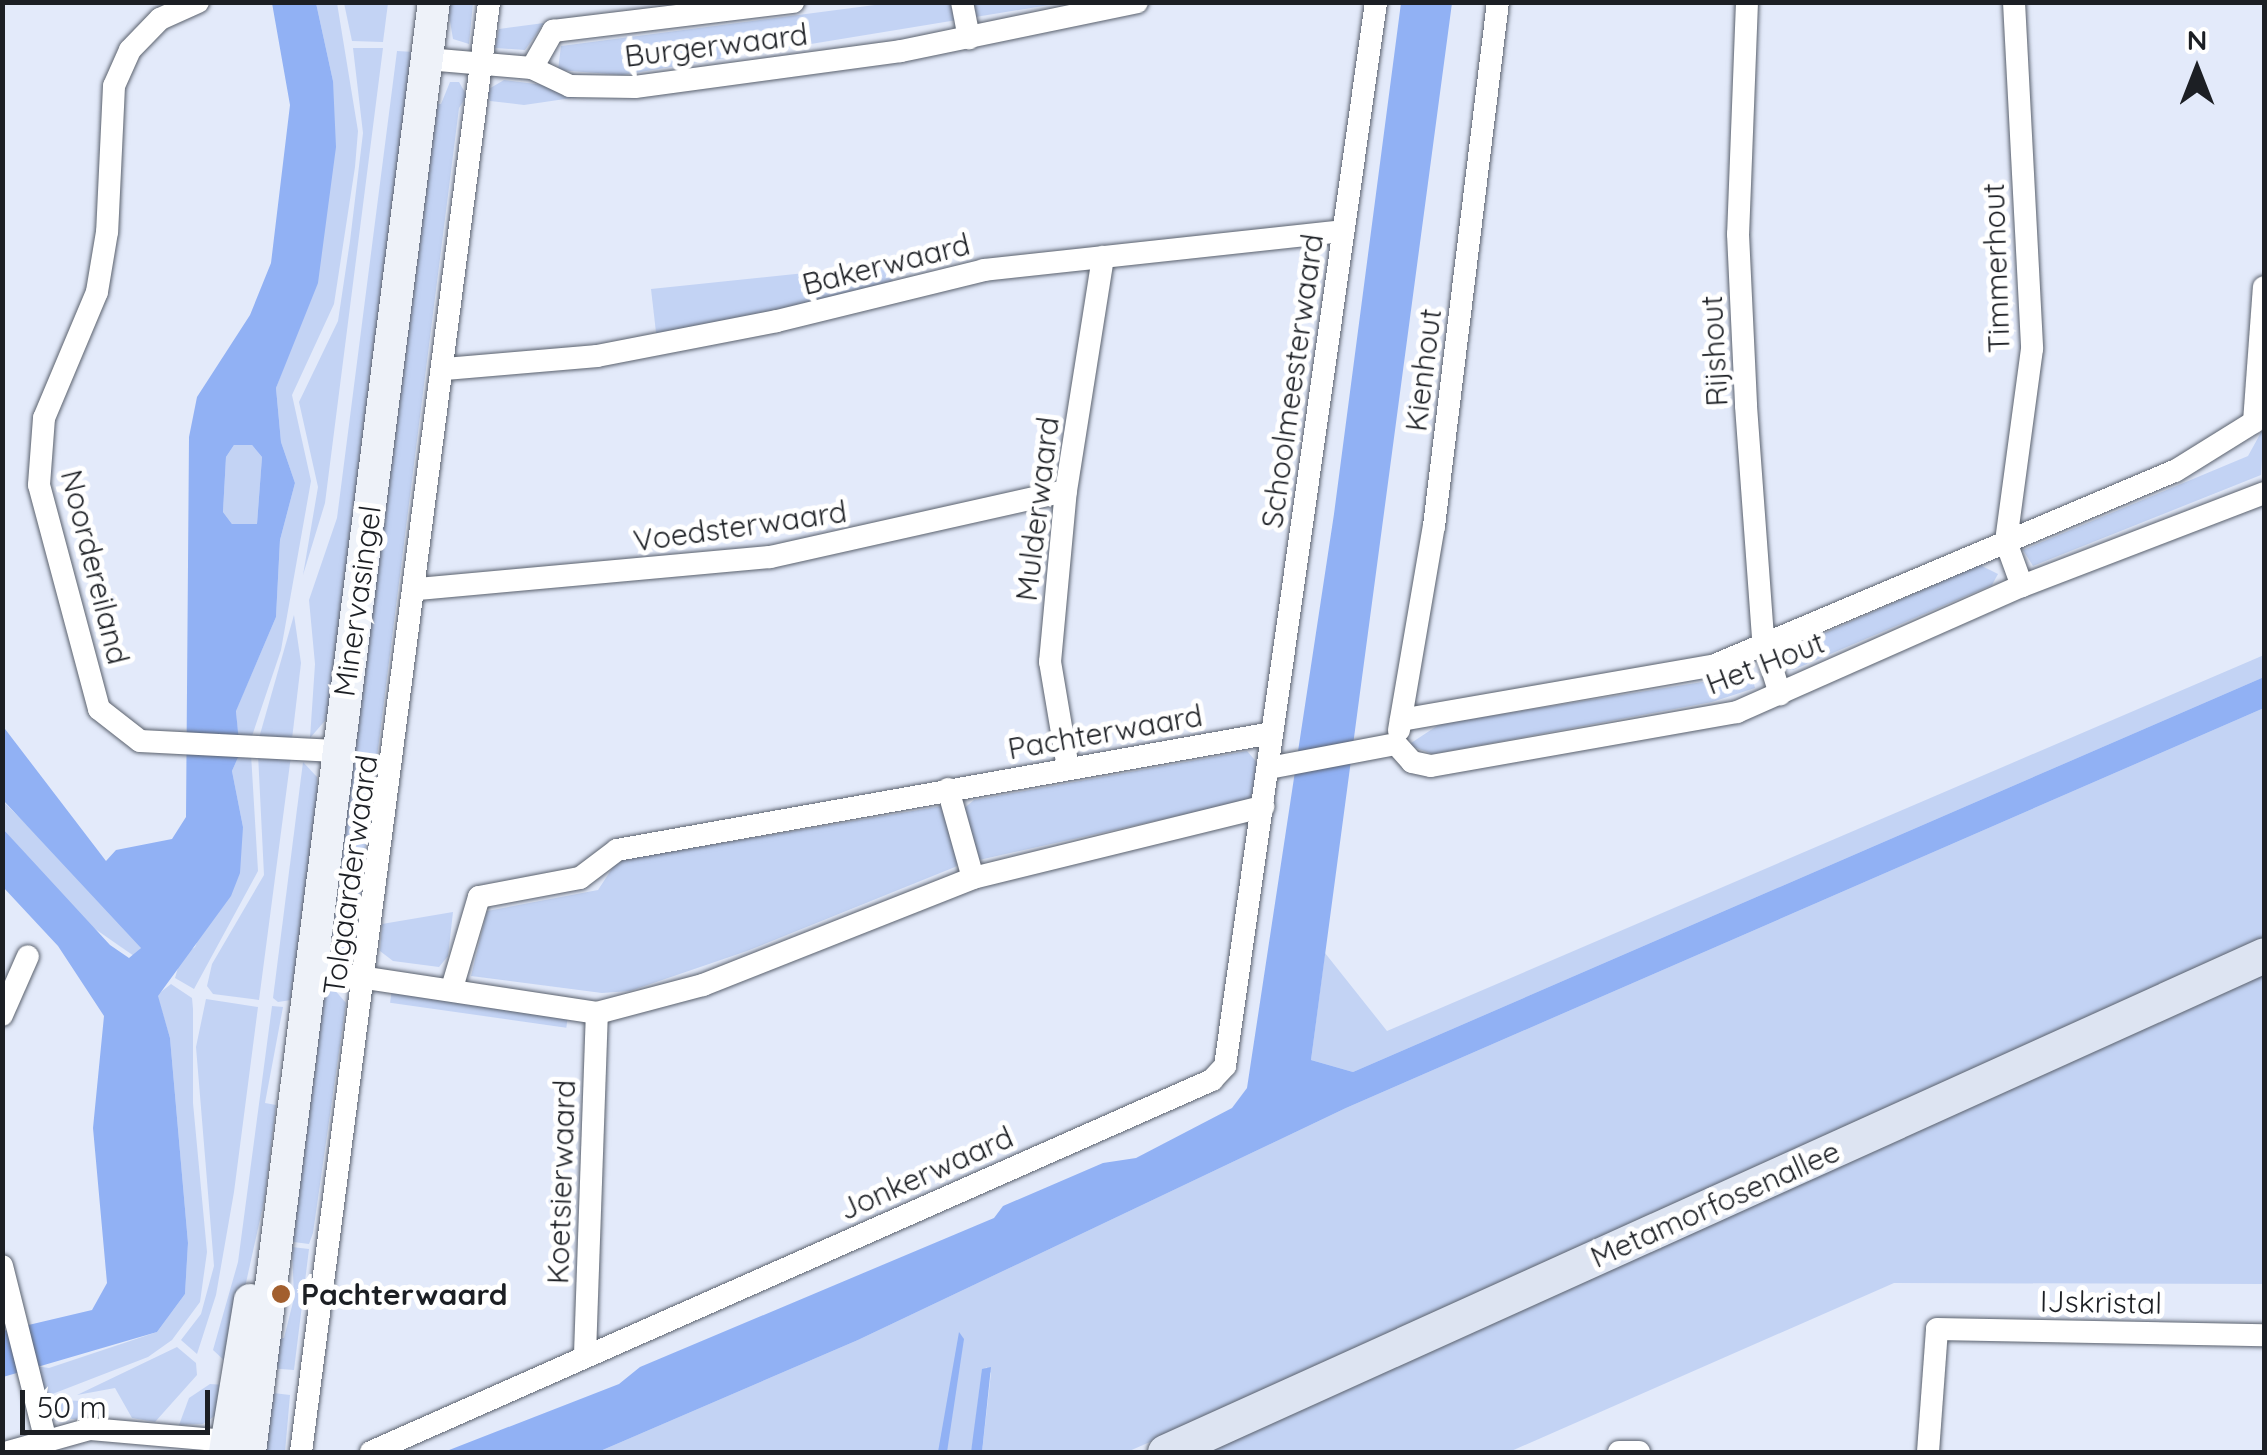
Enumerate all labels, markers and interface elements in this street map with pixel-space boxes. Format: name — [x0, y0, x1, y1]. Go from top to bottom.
street label: Burgerwaard — [622, 16, 810, 74]
north arrow — [2147, 20, 2247, 120]
text: N — [2187, 22, 2207, 57]
street label: Timmerhout — [1975, 182, 2017, 354]
street label: Bakerwaard — [798, 226, 974, 302]
street label: Schoolmeesterwaard — [1254, 232, 1330, 530]
street label: Rijshout — [1693, 295, 1735, 407]
street label: Kienhout — [1398, 307, 1448, 433]
street label: Mulderwaard — [1008, 415, 1066, 603]
street label: Noordereiland — [53, 466, 137, 668]
street label: Voedsterwaard — [631, 493, 849, 559]
street label: Minervasingel — [326, 503, 388, 699]
street label: Het Hout — [1701, 624, 1829, 702]
street label: Pachterwaard — [1005, 697, 1205, 767]
street label: Tolgaarderwaard — [315, 753, 385, 997]
street label: Koetsierwaard — [539, 1079, 583, 1285]
street label: Jonkerwaard — [834, 1119, 1018, 1227]
street label: Metamorfosenallee — [1585, 1133, 1845, 1275]
place label: Pachterwaard — [301, 1276, 508, 1312]
marker: Pachterwaard — [270, 1283, 292, 1305]
street label: IJskristal — [2040, 1283, 2162, 1321]
scale bar — [25, 1370, 215, 1432]
text: 50 m — [37, 1388, 107, 1426]

